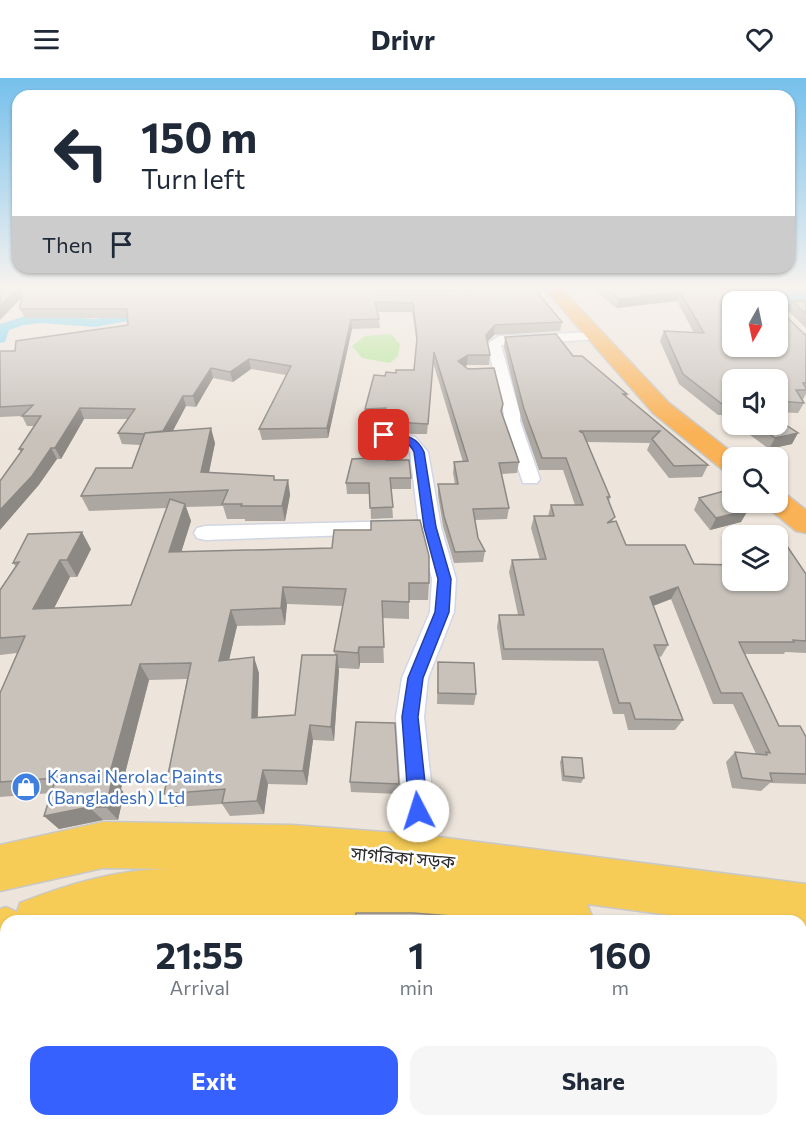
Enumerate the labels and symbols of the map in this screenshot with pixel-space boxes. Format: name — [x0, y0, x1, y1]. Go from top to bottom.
north arrow — [722, 291, 788, 357]
pin — [358, 409, 409, 460]
place label: Kansai Nerolac Paints (Bangladesh) Ltd — [47, 765, 223, 808]
shop icon: Kansai Nerolac Paints (Bangladesh) Ltd — [10, 771, 42, 803]
position arrow — [386, 779, 450, 843]
street label: সাগরিকা সড়ক — [349, 841, 457, 873]

